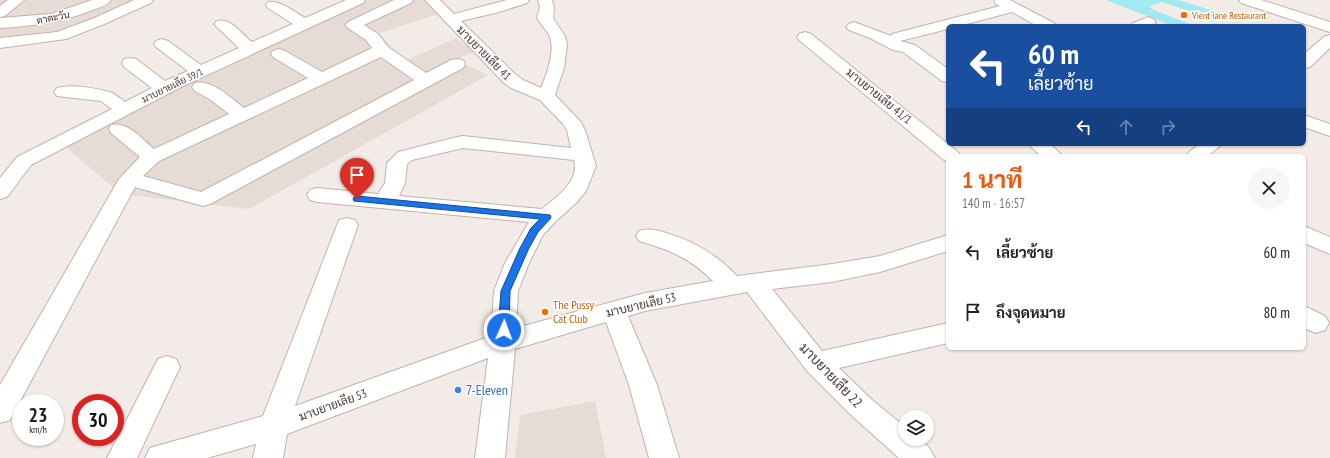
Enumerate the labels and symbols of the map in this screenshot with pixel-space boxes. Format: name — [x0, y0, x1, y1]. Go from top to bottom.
street label: ตาตะวัน — [35, 8, 71, 27]
place label: Vient´iane Restaurant — [1191, 9, 1266, 22]
marker: Vient´iane Restaurant — [1179, 10, 1189, 20]
street label: มาบยายเลีย 41 — [454, 22, 515, 83]
street label: มาบยายเลีย 39/1 — [139, 65, 205, 106]
street label: มาบยายเลีย 41/1 — [843, 65, 915, 127]
pin — [340, 158, 374, 199]
street label: มาบยายเลีย 53 — [604, 289, 677, 320]
place label: The Pussy Cat Club — [553, 297, 595, 326]
marker: The Pussy Cat Club — [540, 307, 550, 317]
position arrow — [483, 309, 525, 351]
street label: มาบยายเลีย 22 — [796, 339, 866, 411]
place label: 7-Eleven — [466, 381, 508, 399]
street label: มาบยายเลีย 53 — [297, 385, 369, 424]
marker: 7-Eleven — [453, 385, 463, 395]
speed limit sign: 30 — [72, 394, 124, 446]

